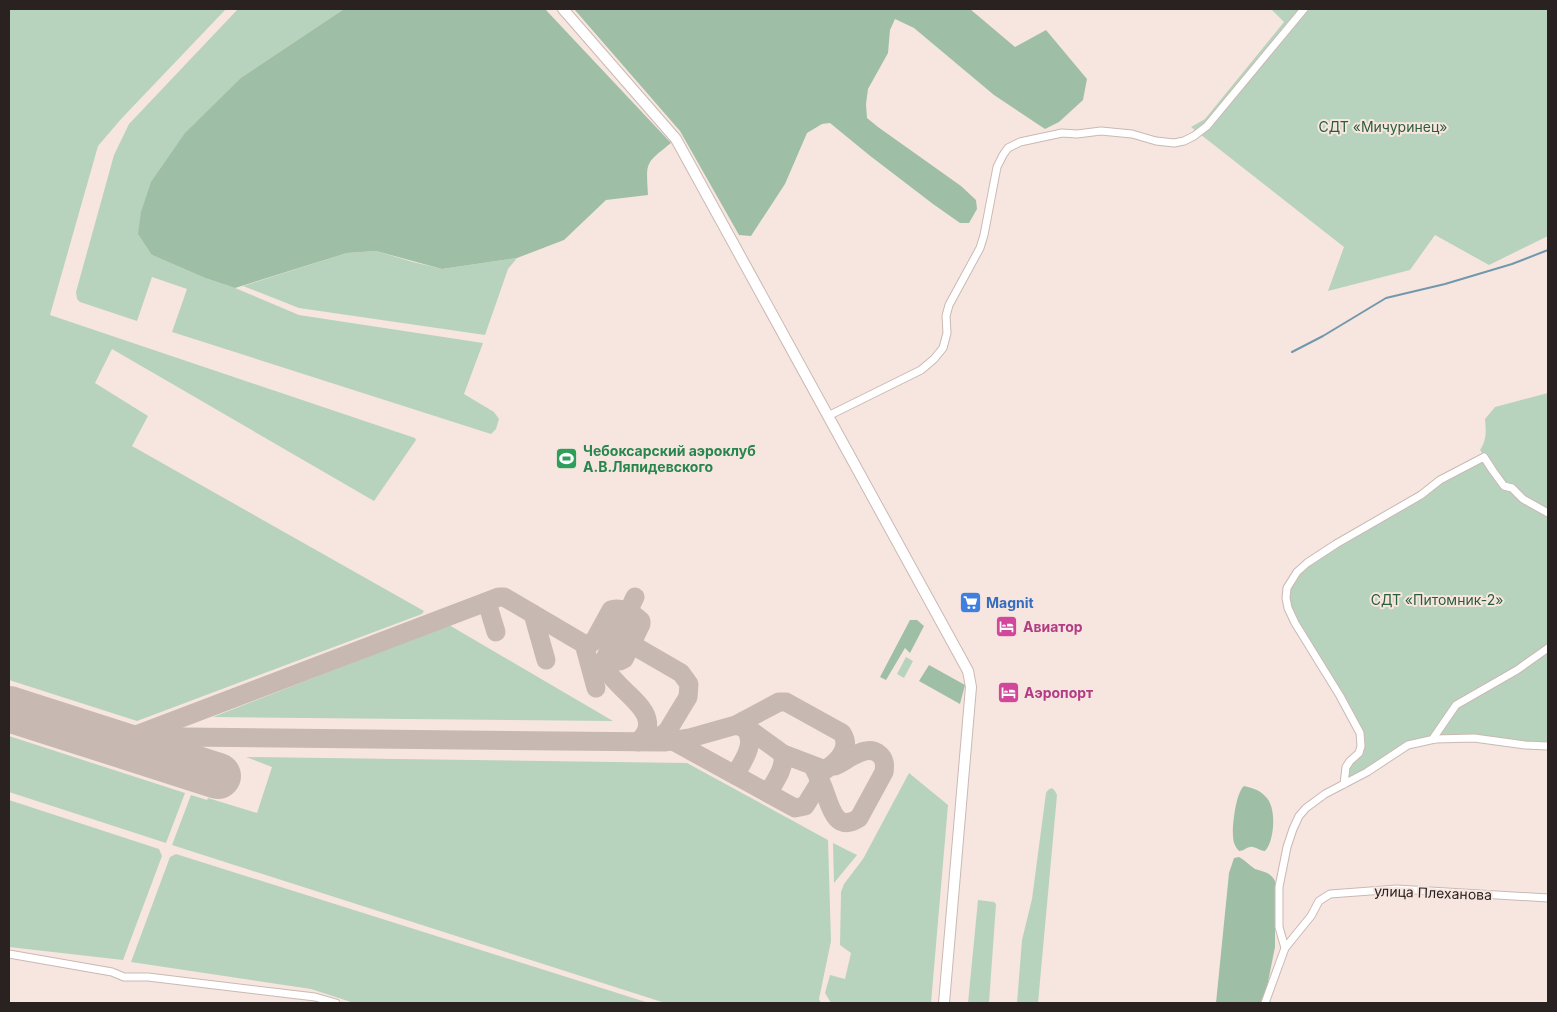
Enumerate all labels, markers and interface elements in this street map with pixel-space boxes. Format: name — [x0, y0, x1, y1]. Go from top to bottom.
park label: СДТ «Мичуринец» — [1319, 118, 1447, 135]
place label: Чебоксарский аэроклуб А.В.Ляпидевского — [583, 442, 756, 475]
sports icon: Чебоксарский аэроклуб А.В.Ляпидевского — [555, 447, 579, 471]
supermarket icon: Magnit — [958, 591, 982, 615]
park label: СДТ «Питомник-2» — [1371, 591, 1503, 608]
place label: Magnit — [986, 594, 1034, 611]
hotel icon: Авиатор — [995, 615, 1019, 639]
place label: Авиатор — [1023, 618, 1083, 635]
hotel icon: Аэропорт — [996, 681, 1020, 705]
place label: Аэропорт — [1024, 684, 1093, 701]
street label: улица Плеханова — [1374, 882, 1492, 903]

